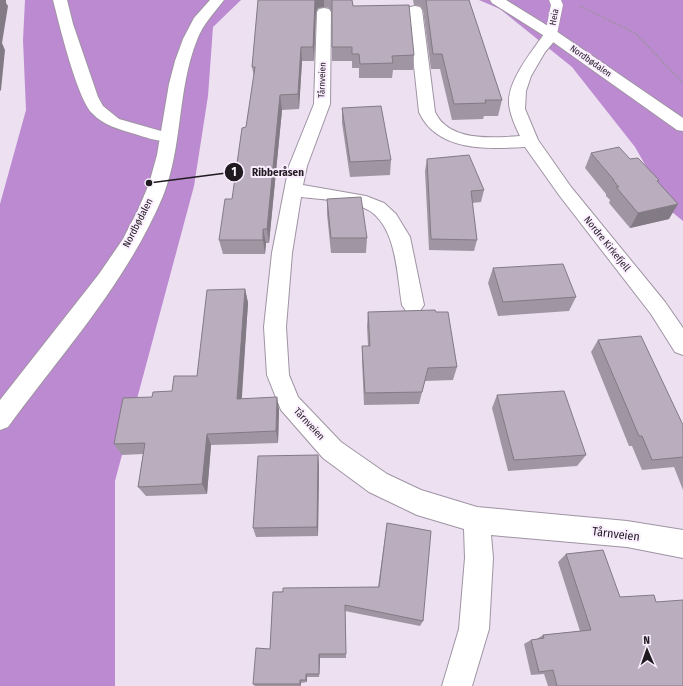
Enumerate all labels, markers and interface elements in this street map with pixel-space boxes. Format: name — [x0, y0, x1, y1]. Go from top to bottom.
street label: Heia — [548, 7, 560, 26]
street label: Nordbødalen — [568, 43, 614, 79]
street label: Tårnveien — [316, 62, 328, 98]
callout: Ribberåsen — [224, 160, 311, 183]
text: 1 — [231, 165, 237, 179]
text: Ribberåsen — [252, 166, 304, 179]
street label: Nordbødalen — [121, 196, 155, 250]
street label: Nordre Kirkefjell — [581, 214, 633, 274]
street label: Tårnveien — [291, 405, 328, 443]
street label: Tårnveien — [591, 524, 641, 544]
north arrow — [627, 630, 667, 670]
text: N — [643, 634, 650, 647]

